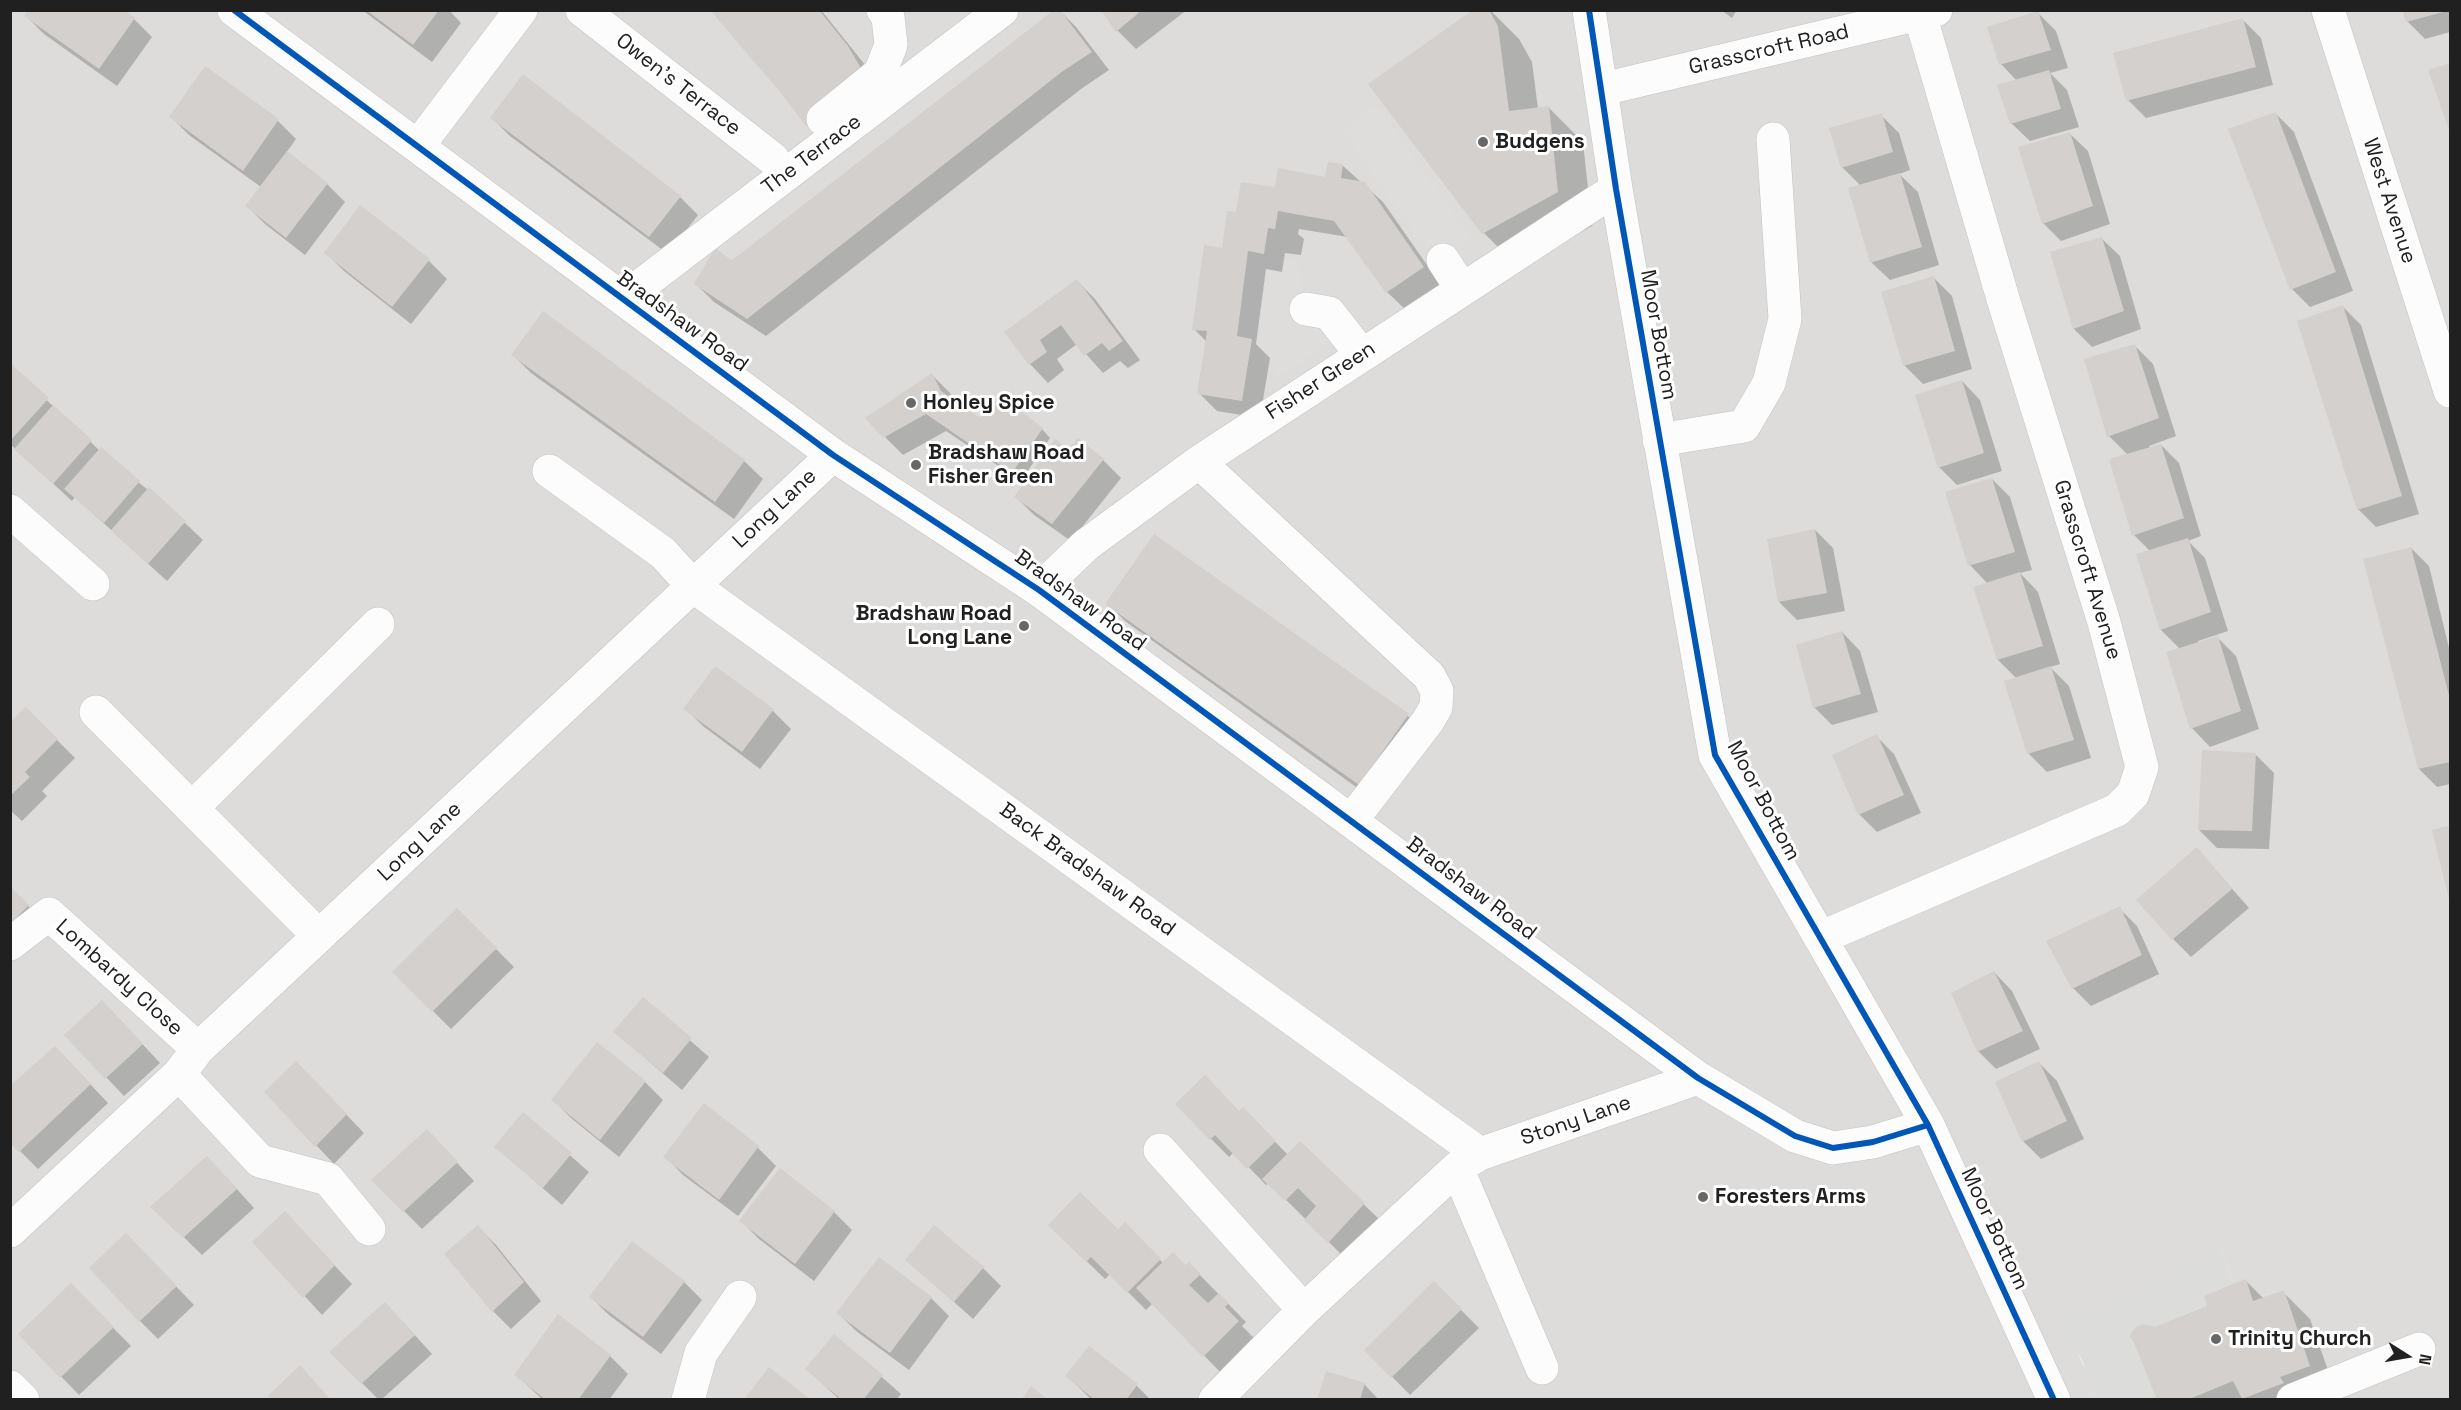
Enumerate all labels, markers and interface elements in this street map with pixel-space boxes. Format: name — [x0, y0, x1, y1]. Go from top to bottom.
street label: Grasscroft Road — [1686, 19, 1852, 81]
street label: Owen's Terrace — [610, 28, 746, 142]
street label: The Terrace — [757, 109, 867, 201]
place label: Budgens — [1495, 129, 1585, 155]
marker: Budgens — [1476, 135, 1490, 149]
street label: West Avenue — [2357, 135, 2421, 267]
street label: Bradshaw Road — [611, 266, 753, 378]
street label: Moor Bottom — [1634, 268, 1682, 402]
street label: Fisher Green — [1262, 336, 1380, 426]
place label: Honley Spice — [923, 390, 1055, 416]
marker: Honley Spice — [904, 396, 918, 410]
place label: Bradshaw Road Fisher Green — [928, 440, 1085, 490]
marker: Bradshaw Road Fisher Green — [909, 458, 923, 472]
street label: Long Lane — [728, 464, 822, 554]
street label: Grasscroft Avenue — [2048, 477, 2126, 663]
street label: Bradshaw Road — [1009, 545, 1151, 657]
place label: Bradshaw Road Long Lane — [855, 601, 1012, 651]
marker: Bradshaw Road Long Lane — [1017, 619, 1031, 633]
street label: Moor Bottom — [1721, 737, 1805, 865]
street label: Long Lane — [373, 797, 467, 887]
street label: Back Bradshaw Road — [994, 798, 1180, 942]
street label: Bradshaw Road — [1401, 832, 1541, 946]
street label: Lombardy Close — [50, 914, 188, 1042]
street label: Stony Lane — [1518, 1090, 1634, 1152]
street label: Moor Bottom — [1955, 1164, 2033, 1294]
place label: Foresters Arms — [1715, 1184, 1866, 1210]
marker: Foresters Arms — [1696, 1190, 1710, 1204]
place label: Trinity Church — [2228, 1326, 2372, 1352]
north arrow — [2377, 1326, 2437, 1386]
marker: Trinity Church — [2209, 1332, 2223, 1346]
text: N — [2414, 1352, 2436, 1367]

